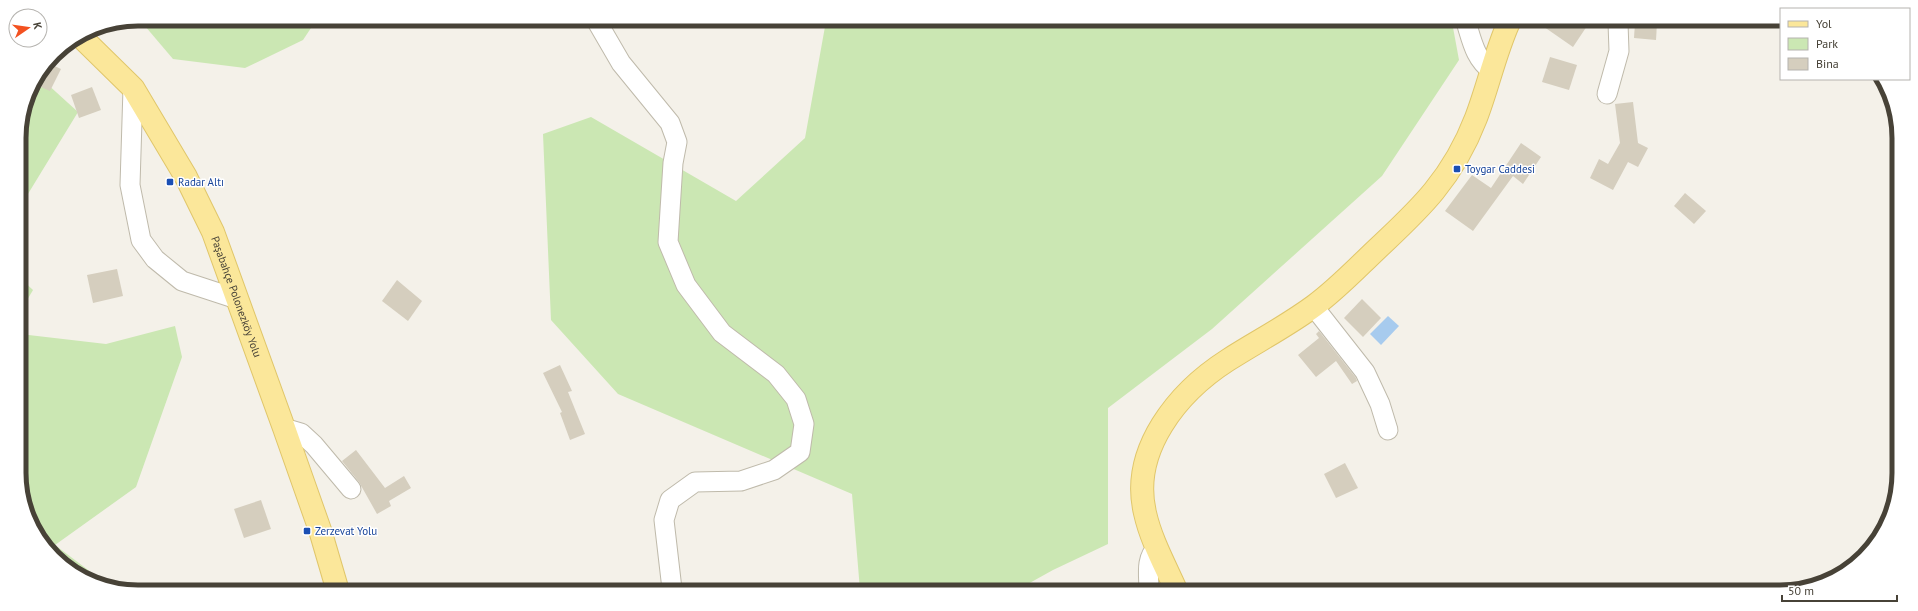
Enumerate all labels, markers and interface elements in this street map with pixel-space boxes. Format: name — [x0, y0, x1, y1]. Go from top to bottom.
north arrow — [8, 8, 48, 48]
legend — [1780, 8, 1910, 80]
text: Yol — [1816, 16, 1832, 31]
text: K — [30, 21, 45, 31]
text: Park — [1816, 36, 1838, 51]
text: Bina — [1816, 56, 1839, 71]
place label: Toygar Caddesi — [1465, 162, 1535, 176]
marker: Toygar Caddesi — [1452, 164, 1462, 174]
place label: Radar Altı — [178, 175, 224, 189]
marker: Radar Altı — [165, 177, 175, 187]
street label: Paşabahçe Polonezköy Yolu — [208, 234, 265, 359]
place label: Zerzevat Yolu — [315, 524, 377, 538]
marker: Zerzevat Yolu — [302, 526, 312, 536]
scale bar — [1782, 577, 1897, 603]
text: 50 m — [1788, 583, 1814, 598]

